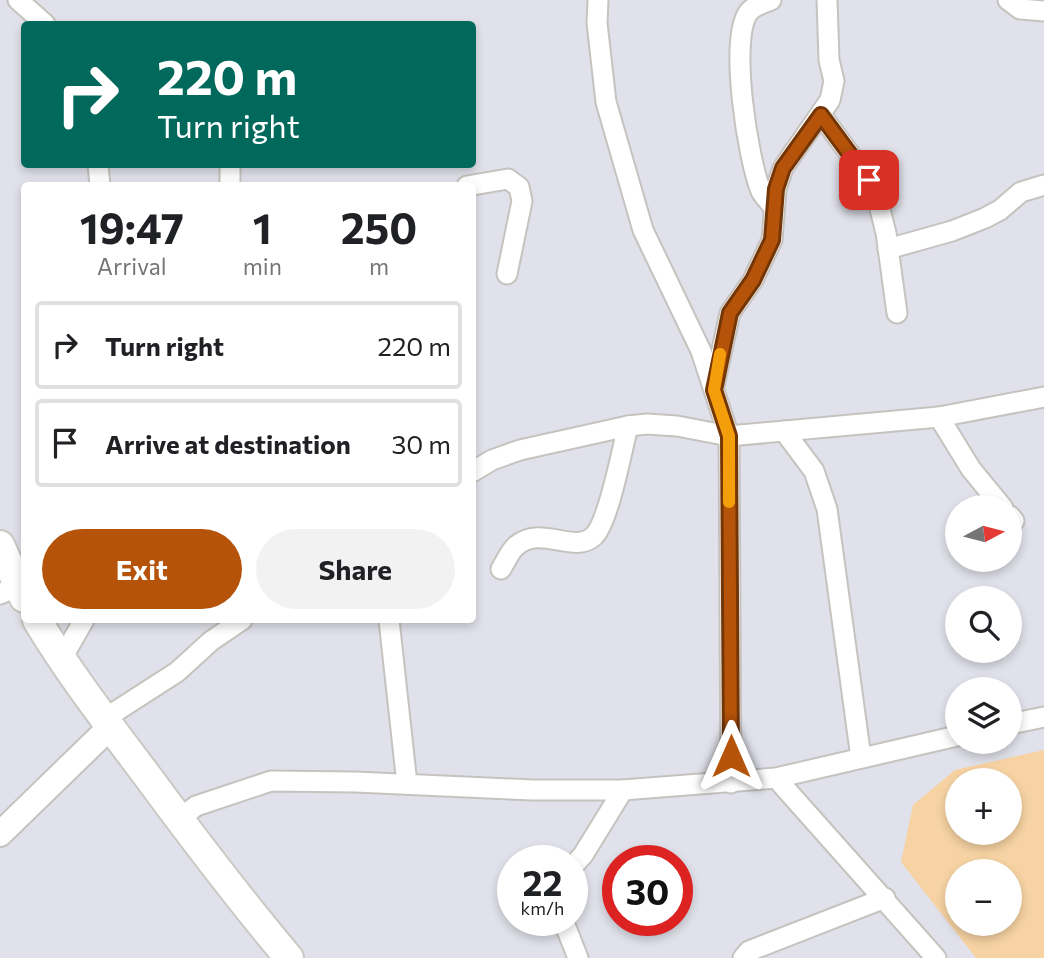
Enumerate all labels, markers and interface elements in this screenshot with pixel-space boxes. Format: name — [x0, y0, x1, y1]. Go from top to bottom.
text: 220 m — [157, 45, 297, 105]
icon: right — [42, 49, 133, 140]
text: Turn right — [157, 105, 300, 145]
pin — [839, 150, 899, 210]
icon: arrive — [850, 161, 888, 199]
text: 19:47 — [80, 201, 184, 253]
text: 1 — [253, 201, 272, 253]
text: 250 — [341, 201, 417, 253]
text: Arrival — [97, 252, 167, 280]
text: min — [243, 252, 282, 280]
text: m — [369, 252, 389, 280]
icon: right — [46, 326, 84, 364]
text: Turn right — [105, 330, 224, 361]
text: 220 m — [378, 330, 451, 361]
icon: arrive — [46, 424, 84, 462]
text: Arrive at destination — [105, 428, 351, 459]
text: 30 m — [392, 428, 451, 459]
north arrow — [945, 495, 1022, 572]
map controls — [945, 495, 1022, 936]
button: Exit — [42, 529, 242, 609]
button: Share — [256, 529, 455, 609]
button: search — [945, 586, 1022, 663]
button: layers — [945, 677, 1022, 754]
position arrow — [694, 719, 768, 793]
button: + — [945, 768, 1022, 845]
speed limit sign: 30 — [602, 845, 693, 936]
button: − — [945, 859, 1022, 936]
text: 22 — [523, 860, 562, 903]
text: km/h — [521, 897, 564, 919]

